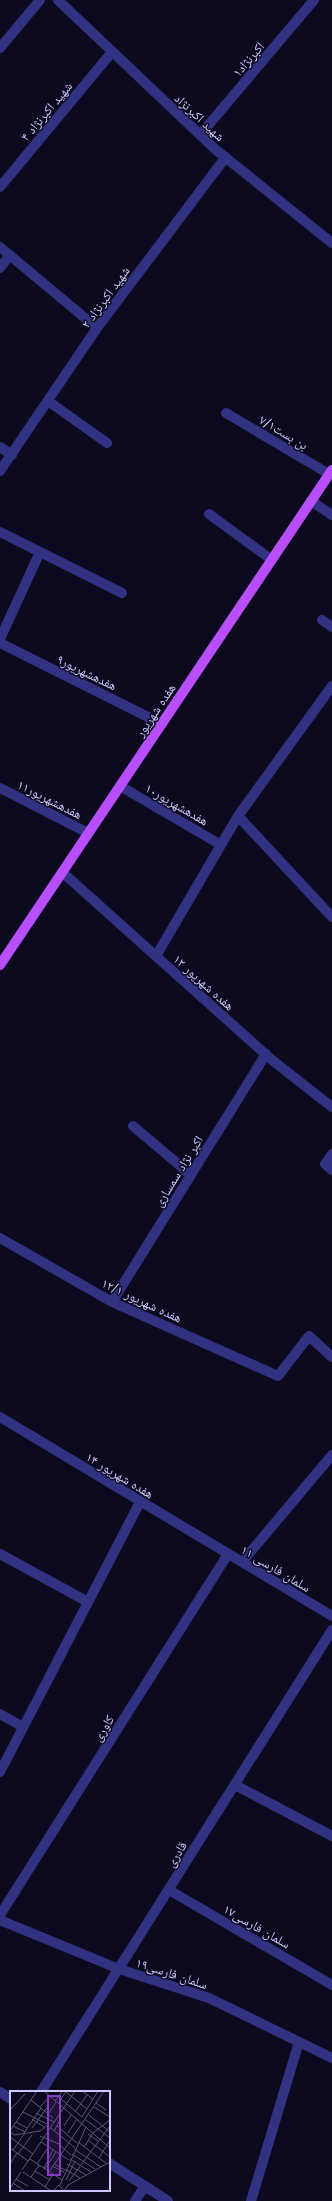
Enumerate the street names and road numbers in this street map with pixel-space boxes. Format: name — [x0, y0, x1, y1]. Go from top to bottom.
street label: اکبرنژاد۱ — [229, 38, 268, 80]
street label: شهید اکبرنژاد ۴ — [17, 78, 76, 145]
street label: شهید اکبرنژاد — [171, 90, 228, 145]
street label: شهید اکبرنژاد ۲ — [77, 263, 134, 332]
street label: بن بست۷/۱ — [256, 411, 311, 454]
street label: هفدهشهریور۹ — [54, 651, 120, 694]
street label: هفده شهریور — [131, 680, 180, 741]
street label: هفدهشهریور۱۱ — [15, 776, 85, 823]
street label: هفدهشهریور۱۰ — [142, 779, 212, 829]
street label: هفده شهریور ۱۲ — [170, 950, 238, 1014]
street label: اکبر نژاد سمساری — [150, 1132, 207, 1210]
street label: هفده شهریور ۱۲/۱ — [99, 1274, 185, 1327]
street label: هفده شهریور ۱۴ — [83, 1448, 157, 1502]
street label: سلمان فارسی ۱۱ — [238, 1541, 314, 1596]
street label: کاوری — [89, 1711, 118, 1745]
street label: قادری — [162, 1838, 191, 1870]
street label: سلمان فارسی۱۷ — [220, 1900, 293, 1952]
street label: سلمان فارسی۱۹ — [134, 1954, 210, 1993]

